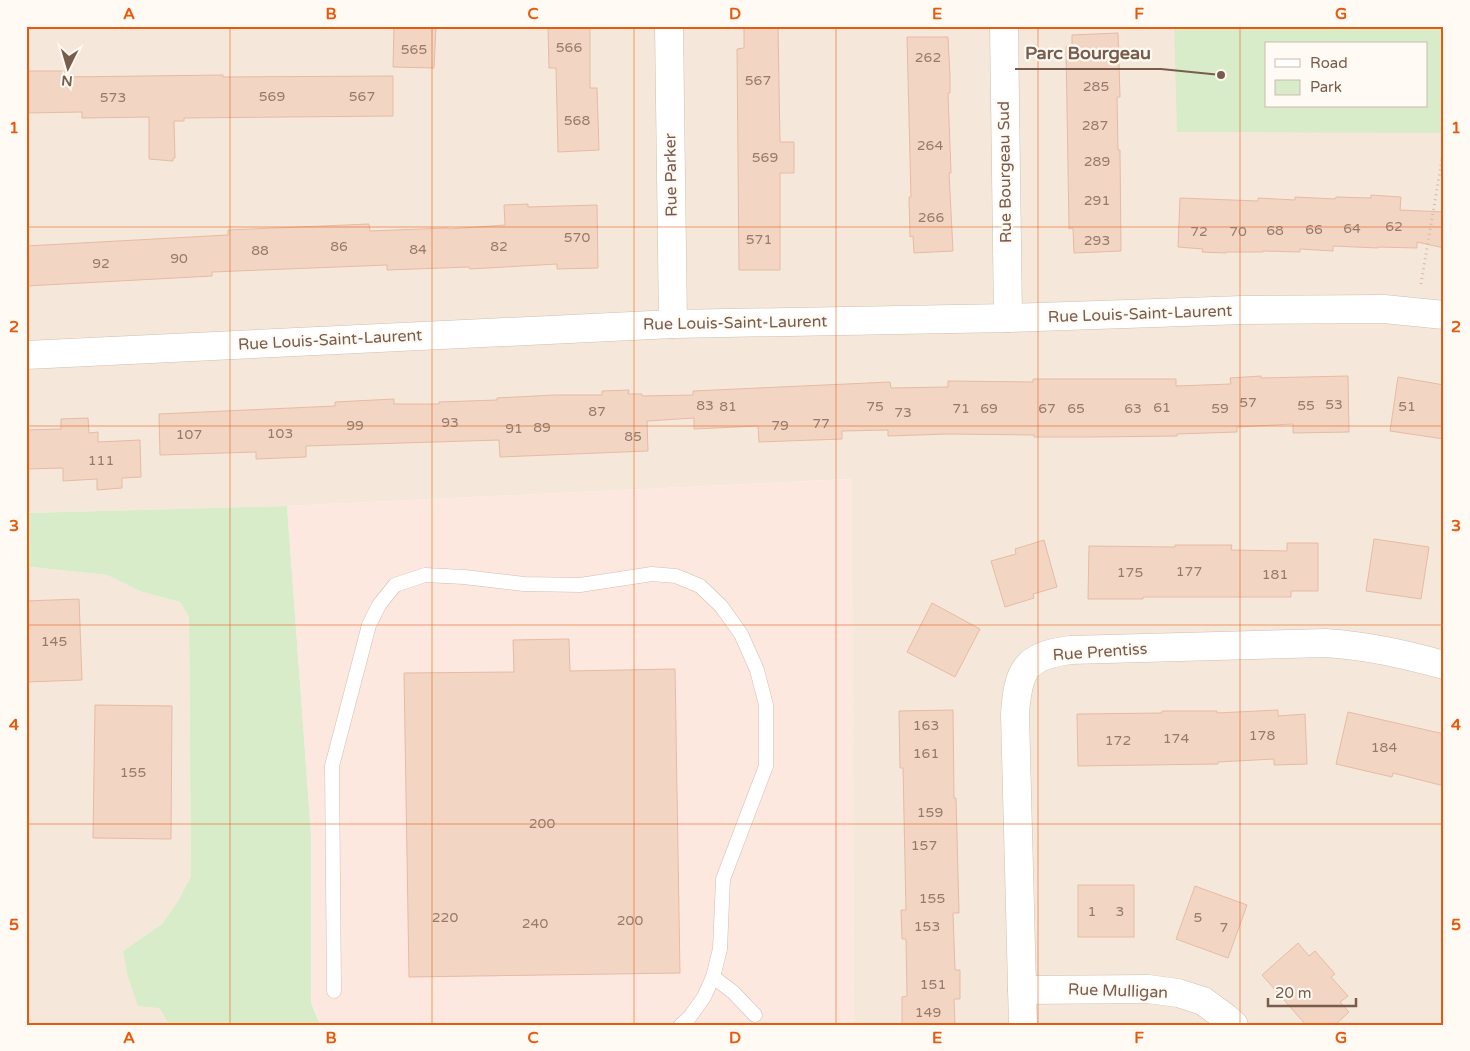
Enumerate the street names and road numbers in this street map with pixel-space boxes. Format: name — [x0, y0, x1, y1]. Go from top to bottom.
street label: Rue Bourgeau Sud — [994, 101, 1016, 243]
street label: Rue Parker — [660, 132, 682, 217]
street label: Rue Louis-Saint-Laurent — [1047, 301, 1233, 327]
street label: Rue Louis-Saint-Laurent — [643, 311, 827, 335]
street label: Rue Louis-Saint-Laurent — [237, 325, 423, 355]
street label: Rue Prentiss — [1052, 639, 1148, 665]
street label: Rue Mulligan — [1068, 979, 1168, 1003]

